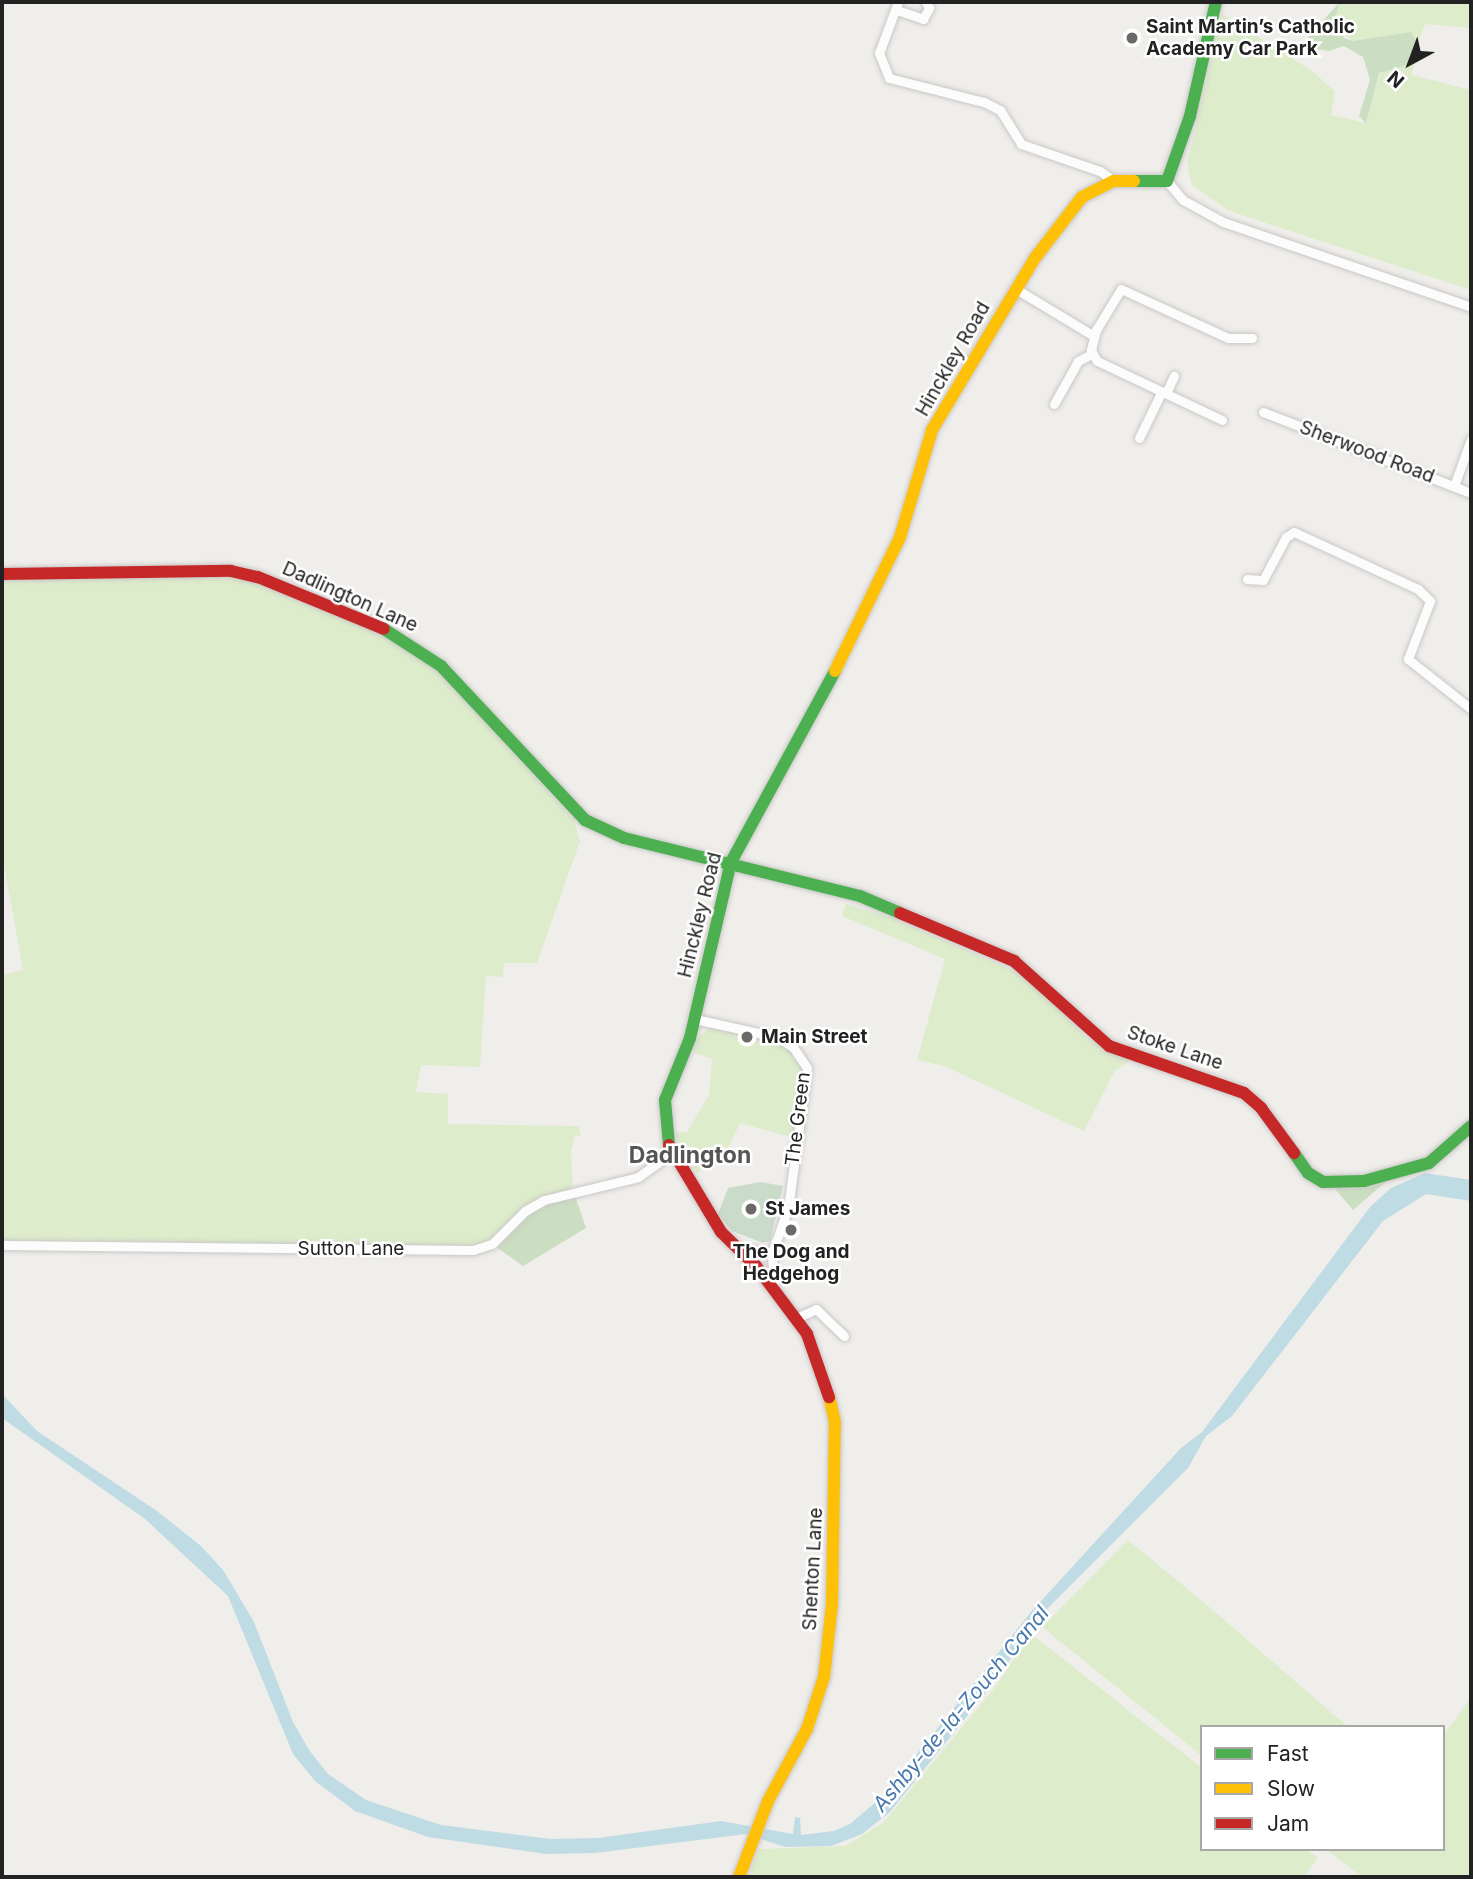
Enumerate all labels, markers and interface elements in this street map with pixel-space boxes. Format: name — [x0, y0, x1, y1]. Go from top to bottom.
place label: Saint Martin’s Catholic Academy Car Park — [1146, 16, 1355, 60]
north arrow — [1375, 28, 1445, 98]
marker: Saint Martin’s Catholic Academy Car Park — [1124, 30, 1140, 46]
text: N — [1383, 66, 1409, 93]
street label: Hinckley Road — [911, 298, 995, 420]
street label: Sherwood Road — [1296, 416, 1438, 488]
street label: Dadlington Lane — [279, 557, 421, 637]
street label: Hinckley Road — [673, 850, 727, 980]
street label: Stoke Lane — [1124, 1021, 1226, 1075]
place label: Main Street — [761, 1026, 867, 1048]
marker: Main Street — [739, 1029, 755, 1045]
street label: The Green — [781, 1071, 815, 1167]
district label: Dadlington — [629, 1141, 751, 1169]
place label: St James — [765, 1198, 850, 1220]
marker: St James — [743, 1201, 759, 1217]
marker: The Dog and Hedgehog — [783, 1222, 799, 1238]
street label: Sutton Lane — [298, 1238, 404, 1260]
place label: The Dog and Hedgehog — [732, 1241, 850, 1285]
street label: Shenton Lane — [798, 1507, 828, 1631]
water label: Ashby-de-la-Zouch Canal — [868, 1601, 1054, 1817]
legend — [1200, 1725, 1445, 1851]
text: Fast — [1267, 1741, 1309, 1766]
text: Slow — [1267, 1776, 1315, 1801]
text: Jam — [1267, 1811, 1309, 1836]

